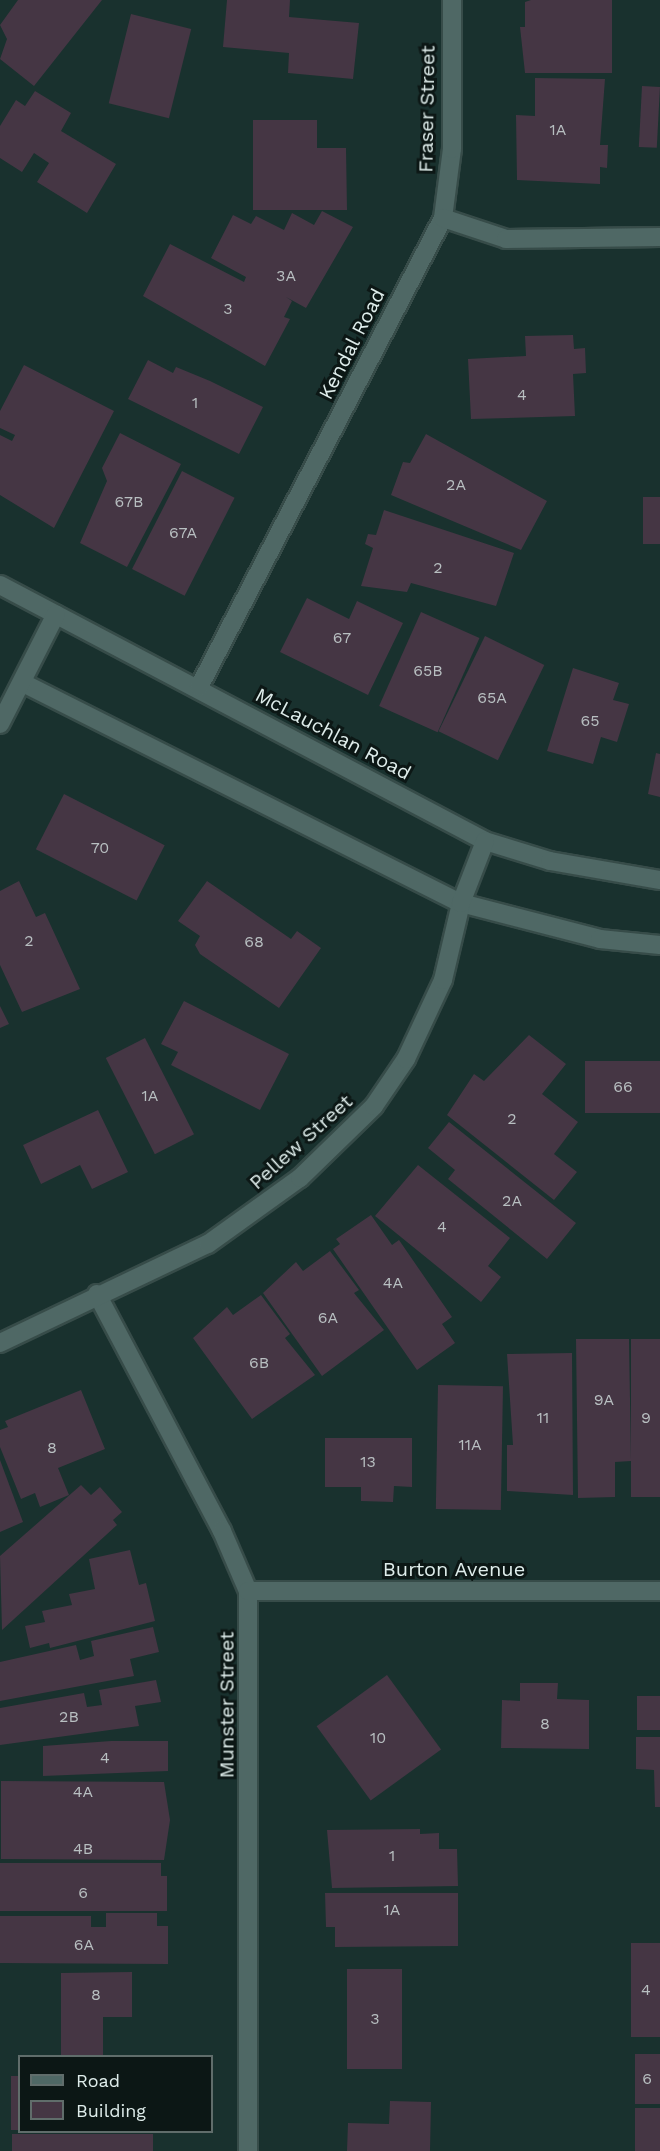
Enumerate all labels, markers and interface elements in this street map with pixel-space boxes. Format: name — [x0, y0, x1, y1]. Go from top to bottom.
street label: Fraser Street — [414, 45, 440, 173]
house number: 1A — [550, 120, 566, 140]
house number: 3A — [276, 266, 296, 286]
street label: Kendal Road — [314, 284, 390, 404]
house number: 3 — [223, 299, 233, 319]
house number: 4 — [517, 385, 527, 405]
house number: 1 — [192, 393, 198, 413]
house number: 2A — [446, 475, 466, 495]
house number: 67B — [115, 492, 143, 512]
house number: 67A — [169, 523, 197, 543]
house number: 2 — [433, 558, 443, 578]
house number: 67 — [333, 628, 351, 648]
house number: 65B — [413, 661, 443, 681]
street label: McLauchlan Road — [251, 683, 415, 785]
house number: 65A — [477, 688, 507, 708]
house number: 65 — [580, 711, 600, 731]
house number: 70 — [91, 838, 109, 858]
house number: 2 — [24, 931, 34, 951]
house number: 68 — [244, 932, 264, 952]
house number: 66 — [613, 1077, 633, 1097]
house number: 1A — [142, 1086, 158, 1106]
street label: Pellew Street — [244, 1089, 358, 1195]
house number: 2 — [507, 1109, 517, 1129]
house number: 2A — [502, 1191, 522, 1211]
house number: 4 — [437, 1217, 447, 1237]
house number: 4A — [383, 1273, 403, 1293]
house number: 6A — [318, 1308, 338, 1328]
house number: 6B — [249, 1353, 269, 1373]
house number: 9A — [594, 1390, 614, 1410]
house number: 11 — [537, 1408, 549, 1428]
house number: 9 — [641, 1408, 651, 1428]
house number: 11A — [458, 1435, 482, 1455]
house number: 8 — [47, 1438, 57, 1458]
house number: 13 — [360, 1452, 376, 1472]
street label: Burton Avenue — [382, 1557, 526, 1581]
street label: Munster Street — [215, 1631, 239, 1779]
house number: 2B — [59, 1707, 79, 1727]
house number: 8 — [540, 1714, 550, 1734]
house number: 10 — [370, 1728, 386, 1748]
house number: 4 — [100, 1748, 110, 1768]
house number: 4A — [73, 1782, 93, 1802]
house number: 4B — [73, 1839, 93, 1859]
house number: 1 — [389, 1846, 395, 1866]
house number: 6 — [78, 1883, 88, 1903]
house number: 1A — [384, 1900, 400, 1920]
house number: 6A — [74, 1935, 94, 1955]
house number: 4 — [641, 1980, 651, 2000]
house number: 8 — [91, 1985, 101, 2005]
house number: 3 — [370, 2009, 380, 2029]
legend — [18, 2055, 213, 2133]
house number: 6 — [642, 2069, 652, 2089]
text: Road — [76, 2070, 120, 2091]
text: Building — [76, 2100, 146, 2121]

